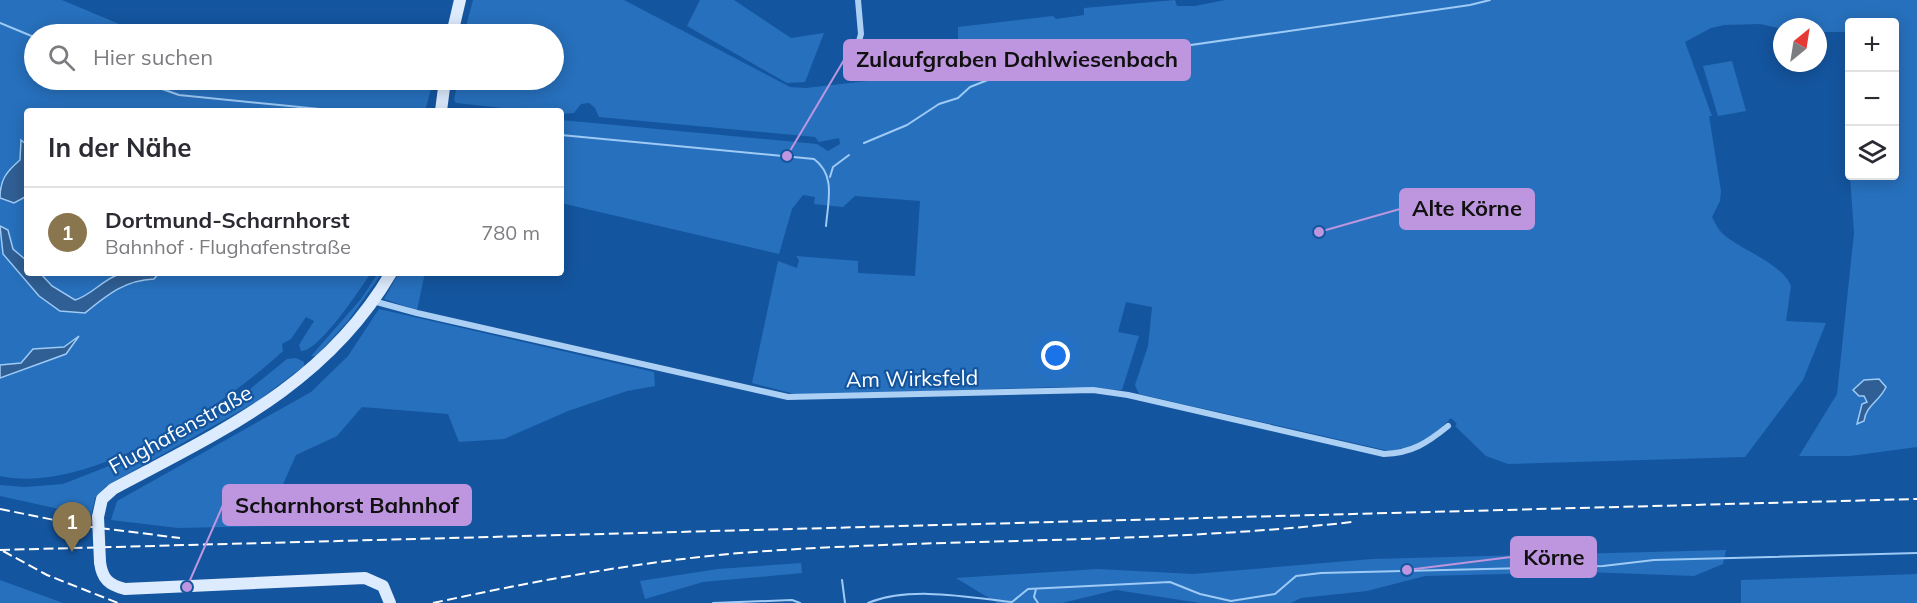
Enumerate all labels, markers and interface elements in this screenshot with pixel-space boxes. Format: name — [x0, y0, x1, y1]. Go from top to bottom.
north arrow — [1773, 18, 1827, 72]
map controls — [1845, 18, 1899, 180]
button: + — [1845, 18, 1899, 72]
search box — [24, 24, 564, 90]
callout: Zulaufgraben Dahlwiesenbach — [844, 40, 1190, 80]
icon: search — [45, 41, 78, 74]
text: Hier suchen — [93, 43, 213, 71]
text: Zulaufgraben Dahlwiesenbach — [856, 45, 1178, 73]
button: − — [1845, 72, 1899, 126]
button: layers — [1845, 126, 1899, 180]
text: In der Nähe — [48, 131, 192, 164]
callout: Alte Körne — [1400, 189, 1534, 229]
text: Alte Körne — [1412, 194, 1522, 222]
text: Dortmund-Scharnhorst — [105, 206, 350, 234]
text: 1 — [62, 220, 74, 245]
text: 780 m — [481, 220, 540, 245]
text: Bahnhof · Flughafenstraße — [105, 234, 351, 259]
your location — [1041, 341, 1070, 370]
street label: Am Wirksfeld — [846, 364, 978, 392]
street label: Flughafenstraße — [104, 379, 256, 479]
callout: Scharnhorst Bahnhof — [223, 485, 471, 525]
text: Scharnhorst Bahnhof — [235, 491, 460, 519]
pin: 1 — [52, 502, 92, 552]
callout: Körne — [1511, 537, 1596, 577]
text: Körne — [1523, 543, 1585, 571]

